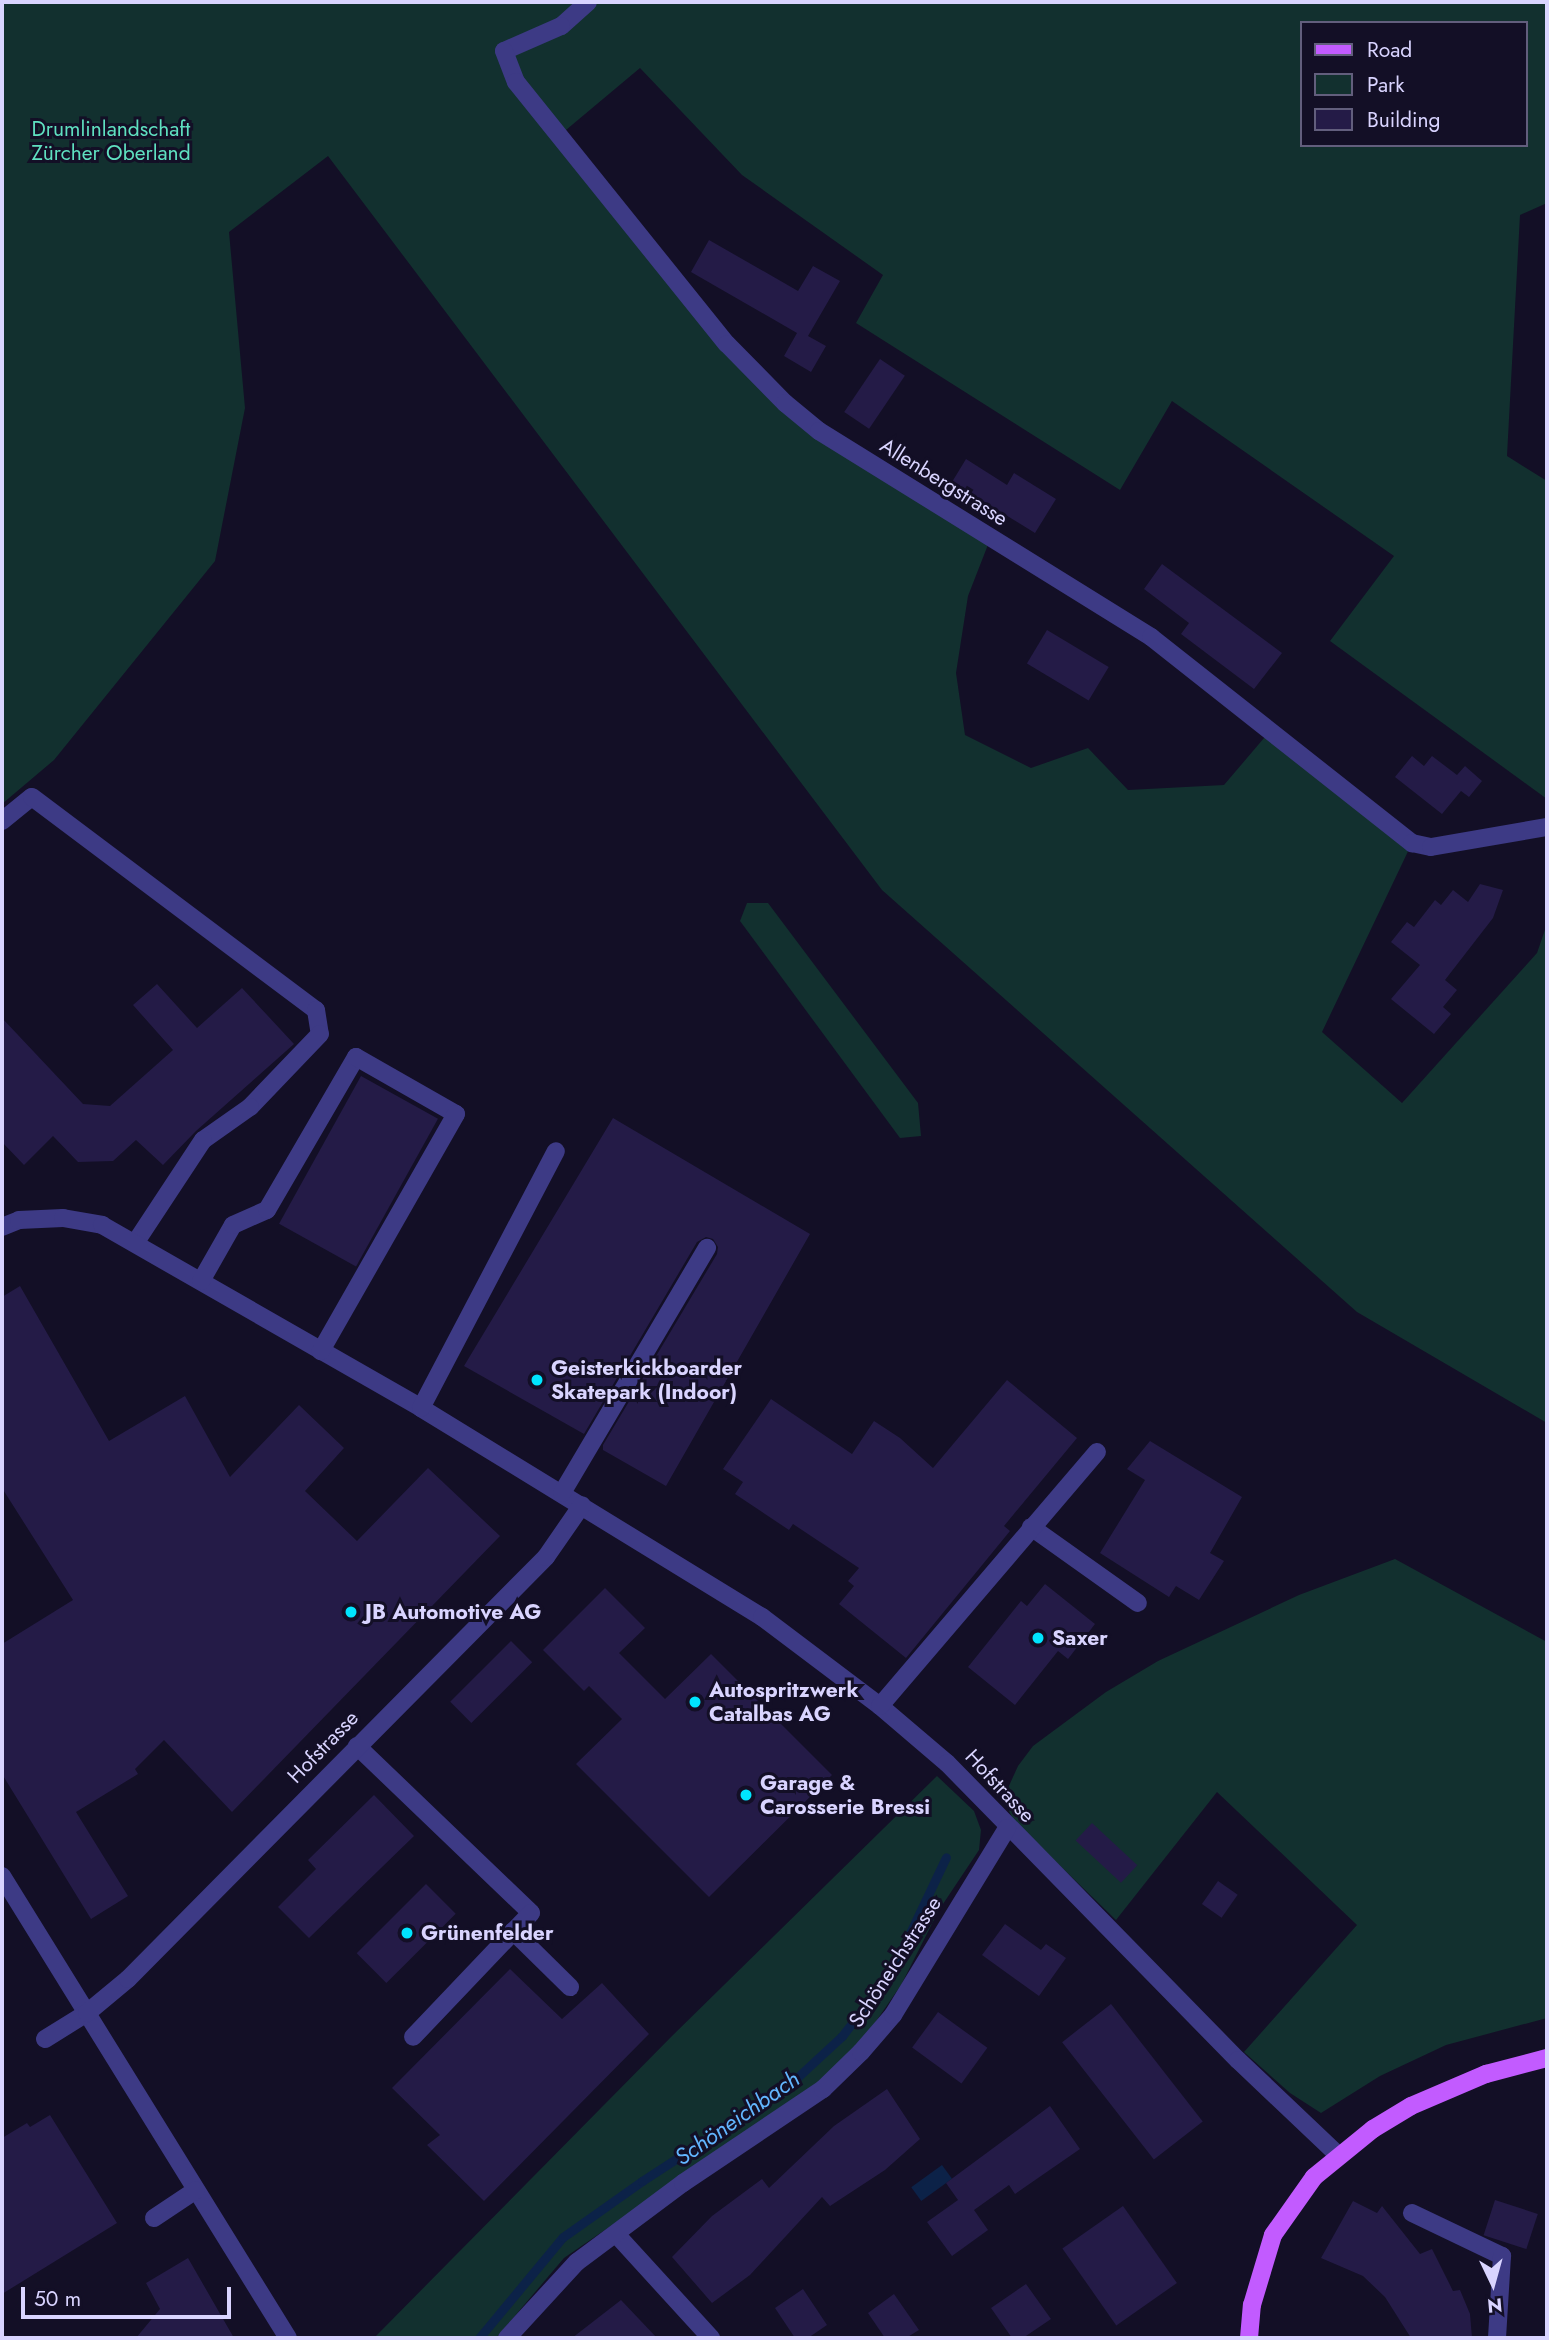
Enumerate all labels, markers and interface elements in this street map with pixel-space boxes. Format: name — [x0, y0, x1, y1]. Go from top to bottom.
legend — [1300, 21, 1528, 147]
text: Road — [1367, 35, 1412, 65]
text: Park — [1367, 70, 1404, 100]
text: Building — [1367, 105, 1440, 135]
park label: Drumlinlandschaft Zürcher Oberland — [31, 116, 191, 166]
street label: Allenbergstrasse — [876, 433, 1012, 531]
place label: Geisterkickboarder Skatepark (Indoor) — [551, 1355, 742, 1405]
marker: Geisterkickboarder Skatepark (Indoor) — [529, 1372, 545, 1388]
place label: JB Automotive AG — [365, 1599, 541, 1625]
marker: JB Automotive AG — [343, 1604, 359, 1620]
place label: Saxer — [1052, 1625, 1108, 1651]
marker: Saxer — [1030, 1630, 1046, 1646]
place label: Autospritzwerk Catalbas AG — [709, 1677, 859, 1727]
marker: Autospritzwerk Catalbas AG — [687, 1694, 703, 1710]
street label: Hofstrasse — [282, 1706, 364, 1788]
street label: Hofstrasse — [960, 1744, 1040, 1828]
place label: Garage & Carosserie Bressi — [760, 1770, 930, 1820]
marker: Garage & Carosserie Bressi — [738, 1787, 754, 1803]
street label: Schöneichstrasse — [843, 1892, 947, 2032]
place label: Grünenfelder — [421, 1920, 554, 1946]
marker: Grünenfelder — [399, 1925, 415, 1941]
water label: Schöneichbach — [669, 2065, 805, 2171]
north arrow — [1458, 2249, 1528, 2319]
scale bar — [24, 2274, 234, 2318]
text: 50 m — [34, 2284, 81, 2314]
text: N — [1486, 2291, 1504, 2320]

